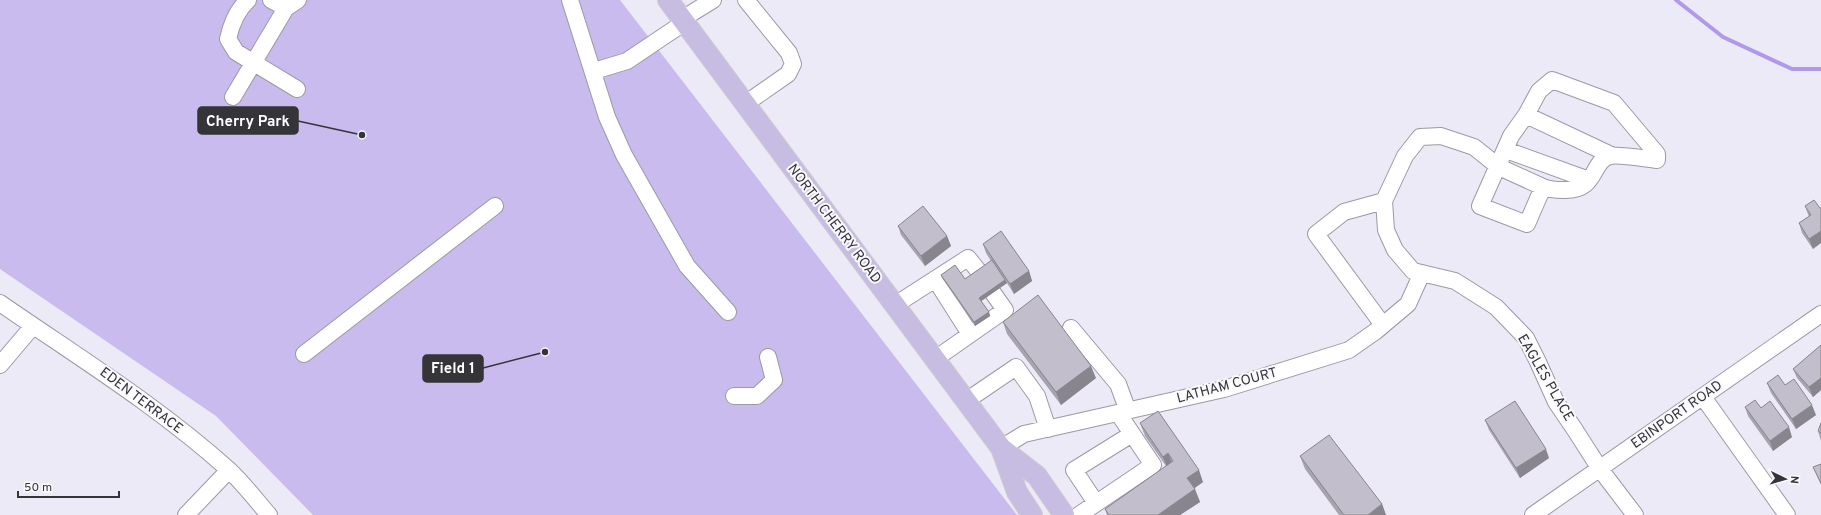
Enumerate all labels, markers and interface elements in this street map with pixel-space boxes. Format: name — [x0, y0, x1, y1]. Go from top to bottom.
callout: Cherry Park — [198, 107, 298, 134]
text: Cherry Park — [206, 113, 290, 132]
street label: NORTH CHERRY ROAD — [784, 161, 884, 287]
street label: EAGLES PLACE — [1513, 331, 1577, 425]
callout: Field 1 — [423, 355, 483, 382]
text: Field 1 — [431, 360, 475, 379]
street label: EDEN TERRACE — [96, 364, 186, 438]
street label: LATHAM COURT — [1175, 364, 1279, 408]
street label: EBINPORT ROAD — [1628, 377, 1726, 453]
north arrow — [1765, 459, 1805, 499]
scale bar — [18, 473, 119, 499]
text: N — [1787, 475, 1801, 484]
text: 50 m — [24, 480, 52, 496]

